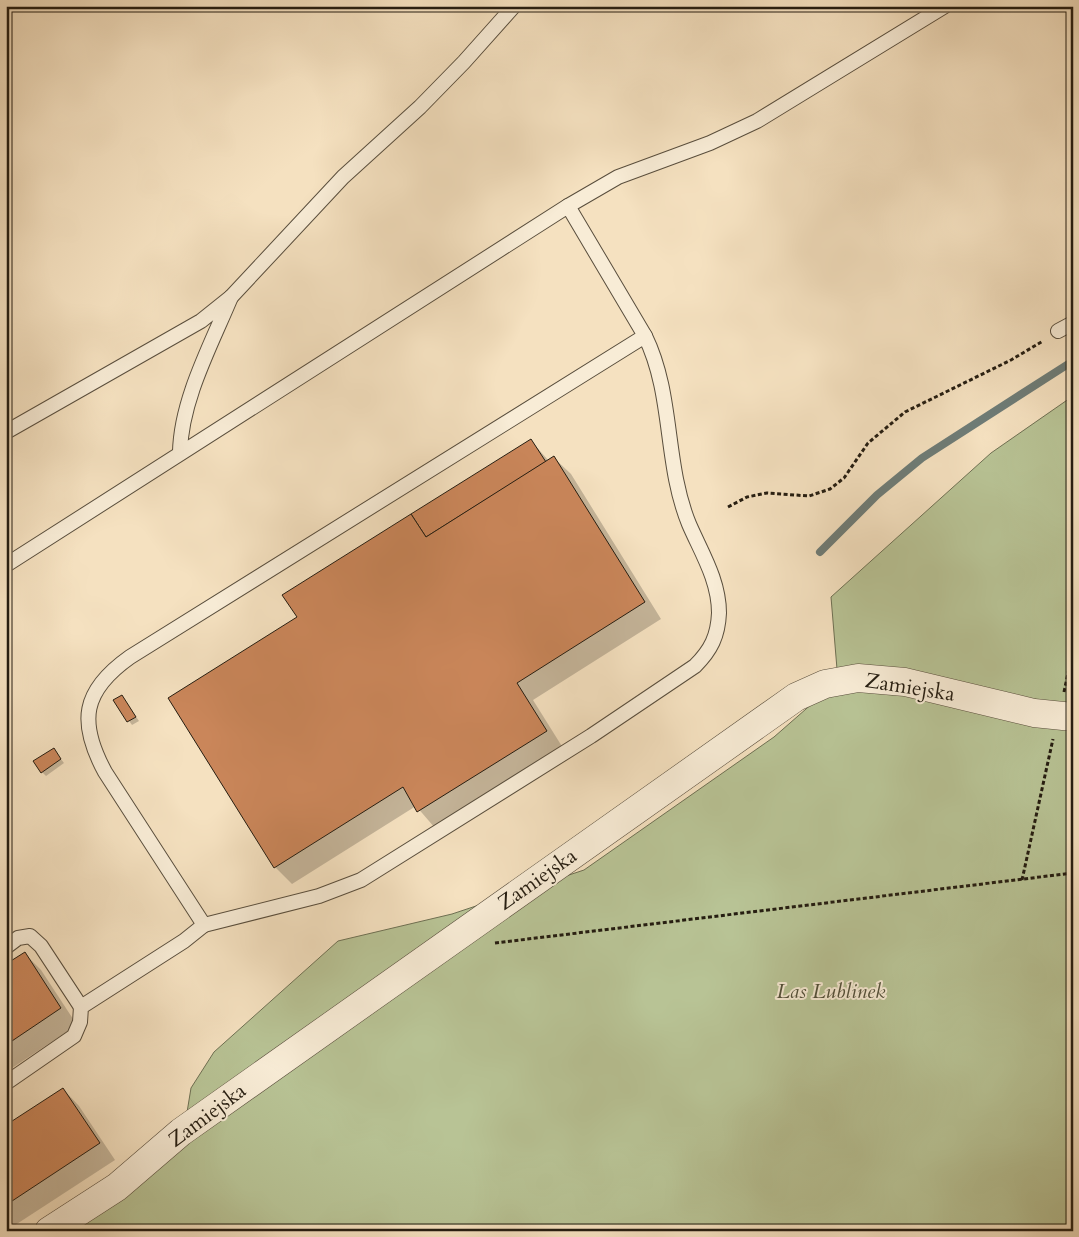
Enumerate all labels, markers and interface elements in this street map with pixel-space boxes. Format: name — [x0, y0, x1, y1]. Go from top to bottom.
street label: Zamiejska — [863, 666, 957, 709]
street label: Zamiejska — [492, 842, 583, 917]
park label: Las Lublinek — [777, 977, 886, 1006]
street label: Zamiejska — [162, 1077, 252, 1154]

